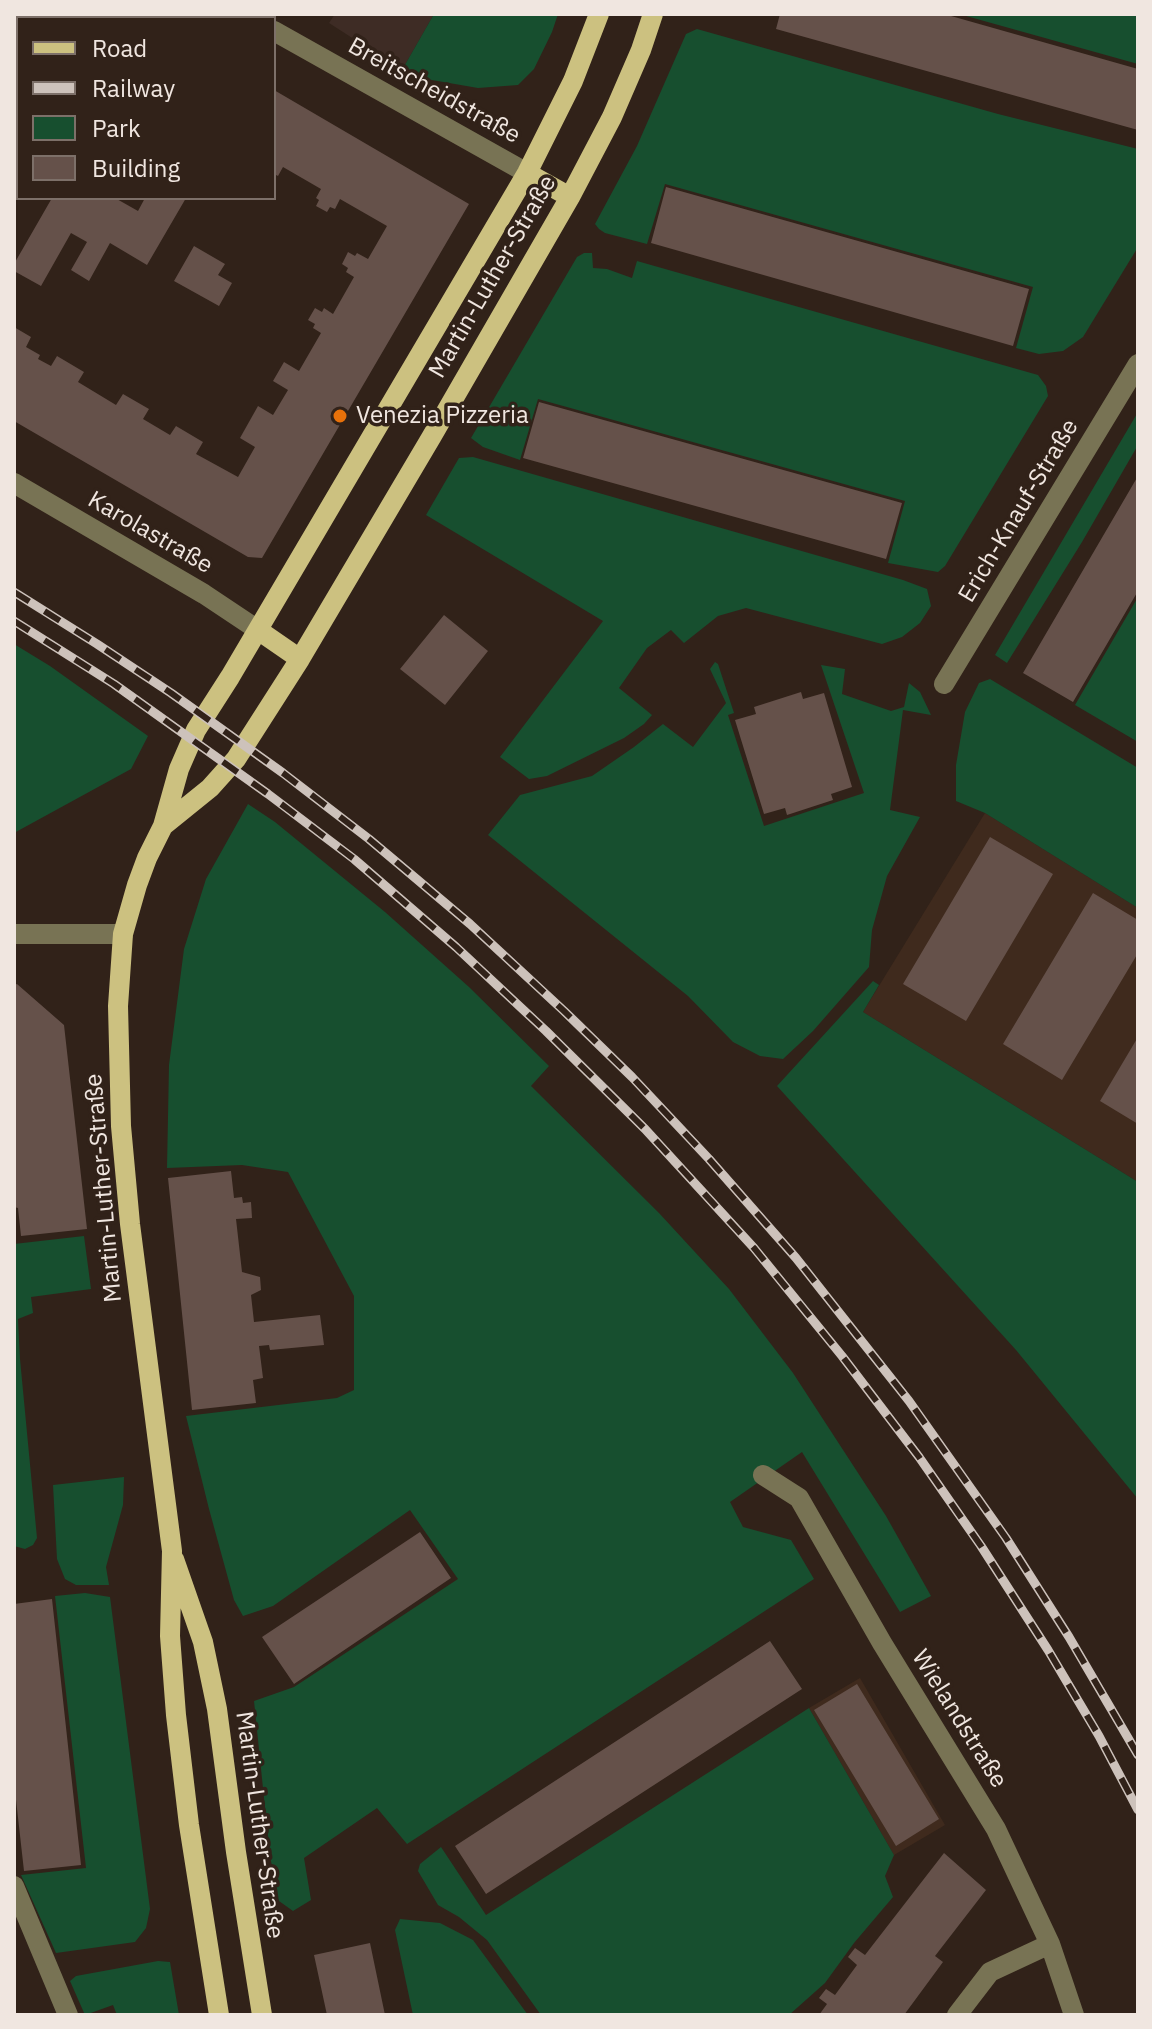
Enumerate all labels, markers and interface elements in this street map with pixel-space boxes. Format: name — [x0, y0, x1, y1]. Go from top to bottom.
legend — [16, 16, 276, 200]
text: Road — [92, 32, 147, 64]
street label: Breitscheidstraße — [343, 32, 525, 150]
text: Railway — [92, 72, 175, 104]
text: Park — [92, 112, 141, 144]
text: Building — [92, 152, 180, 184]
street label: Martin-Luther-Straße — [423, 170, 563, 384]
place label: Venezia Pizzeria — [356, 402, 529, 430]
marker: Venezia Pizzeria — [331, 407, 349, 425]
street label: Erich-Knauf-Straße — [953, 414, 1085, 608]
street label: Karolastraße — [83, 486, 217, 580]
street label: Martin-Luther-Straße — [80, 1073, 128, 1303]
street label: Wielandstraße — [905, 1645, 1013, 1793]
street label: Martin-Luther-Straße — [229, 1709, 289, 1941]

